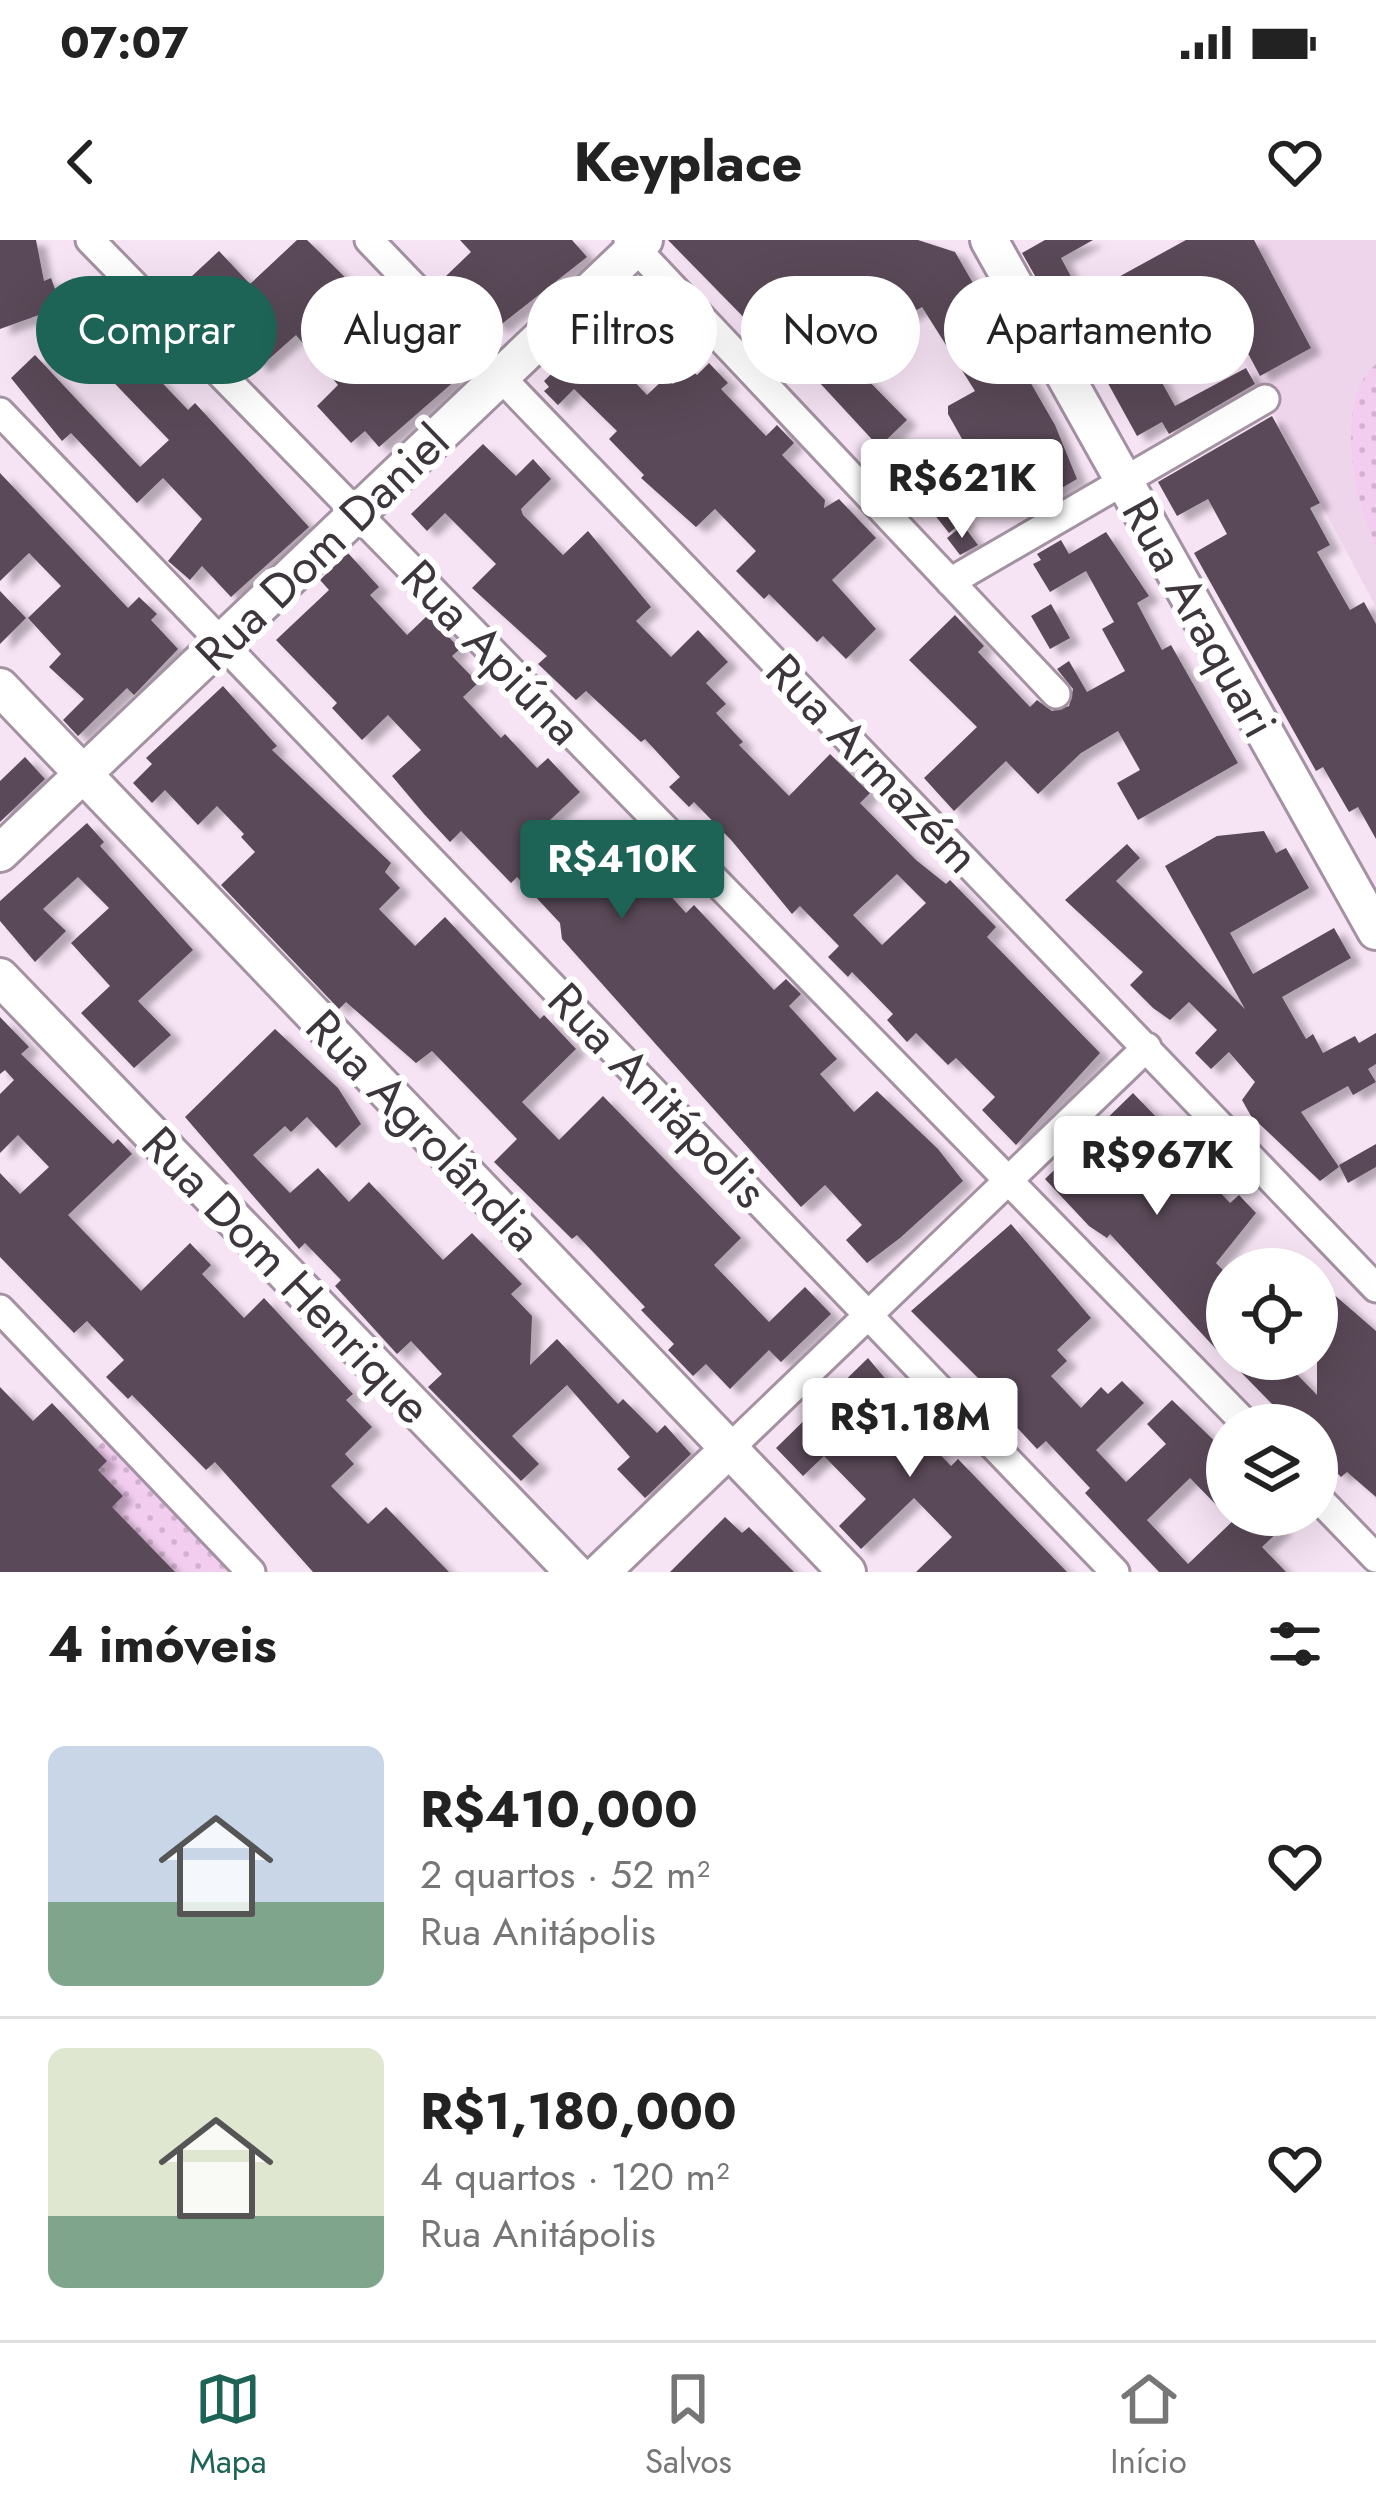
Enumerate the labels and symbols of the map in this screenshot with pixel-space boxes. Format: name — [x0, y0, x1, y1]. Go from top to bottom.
street label: Rua Dom Daniel — [180, 408, 465, 687]
pin: R$621K — [864, 439, 1060, 541]
street label: Rua Araquari — [1105, 484, 1294, 750]
street label: Rua Apiúna — [385, 544, 598, 761]
street label: Rua Armazém — [750, 638, 995, 889]
pin: R$410K — [524, 820, 720, 922]
street label: Rua Anitápolis — [532, 967, 783, 1224]
street label: Rua Agrolândia — [290, 994, 557, 1267]
street label: Rua Dom Henrique — [126, 1111, 447, 1440]
pin: R$967K — [1059, 1116, 1255, 1218]
pin: R$1.18M — [799, 1378, 1021, 1480]

